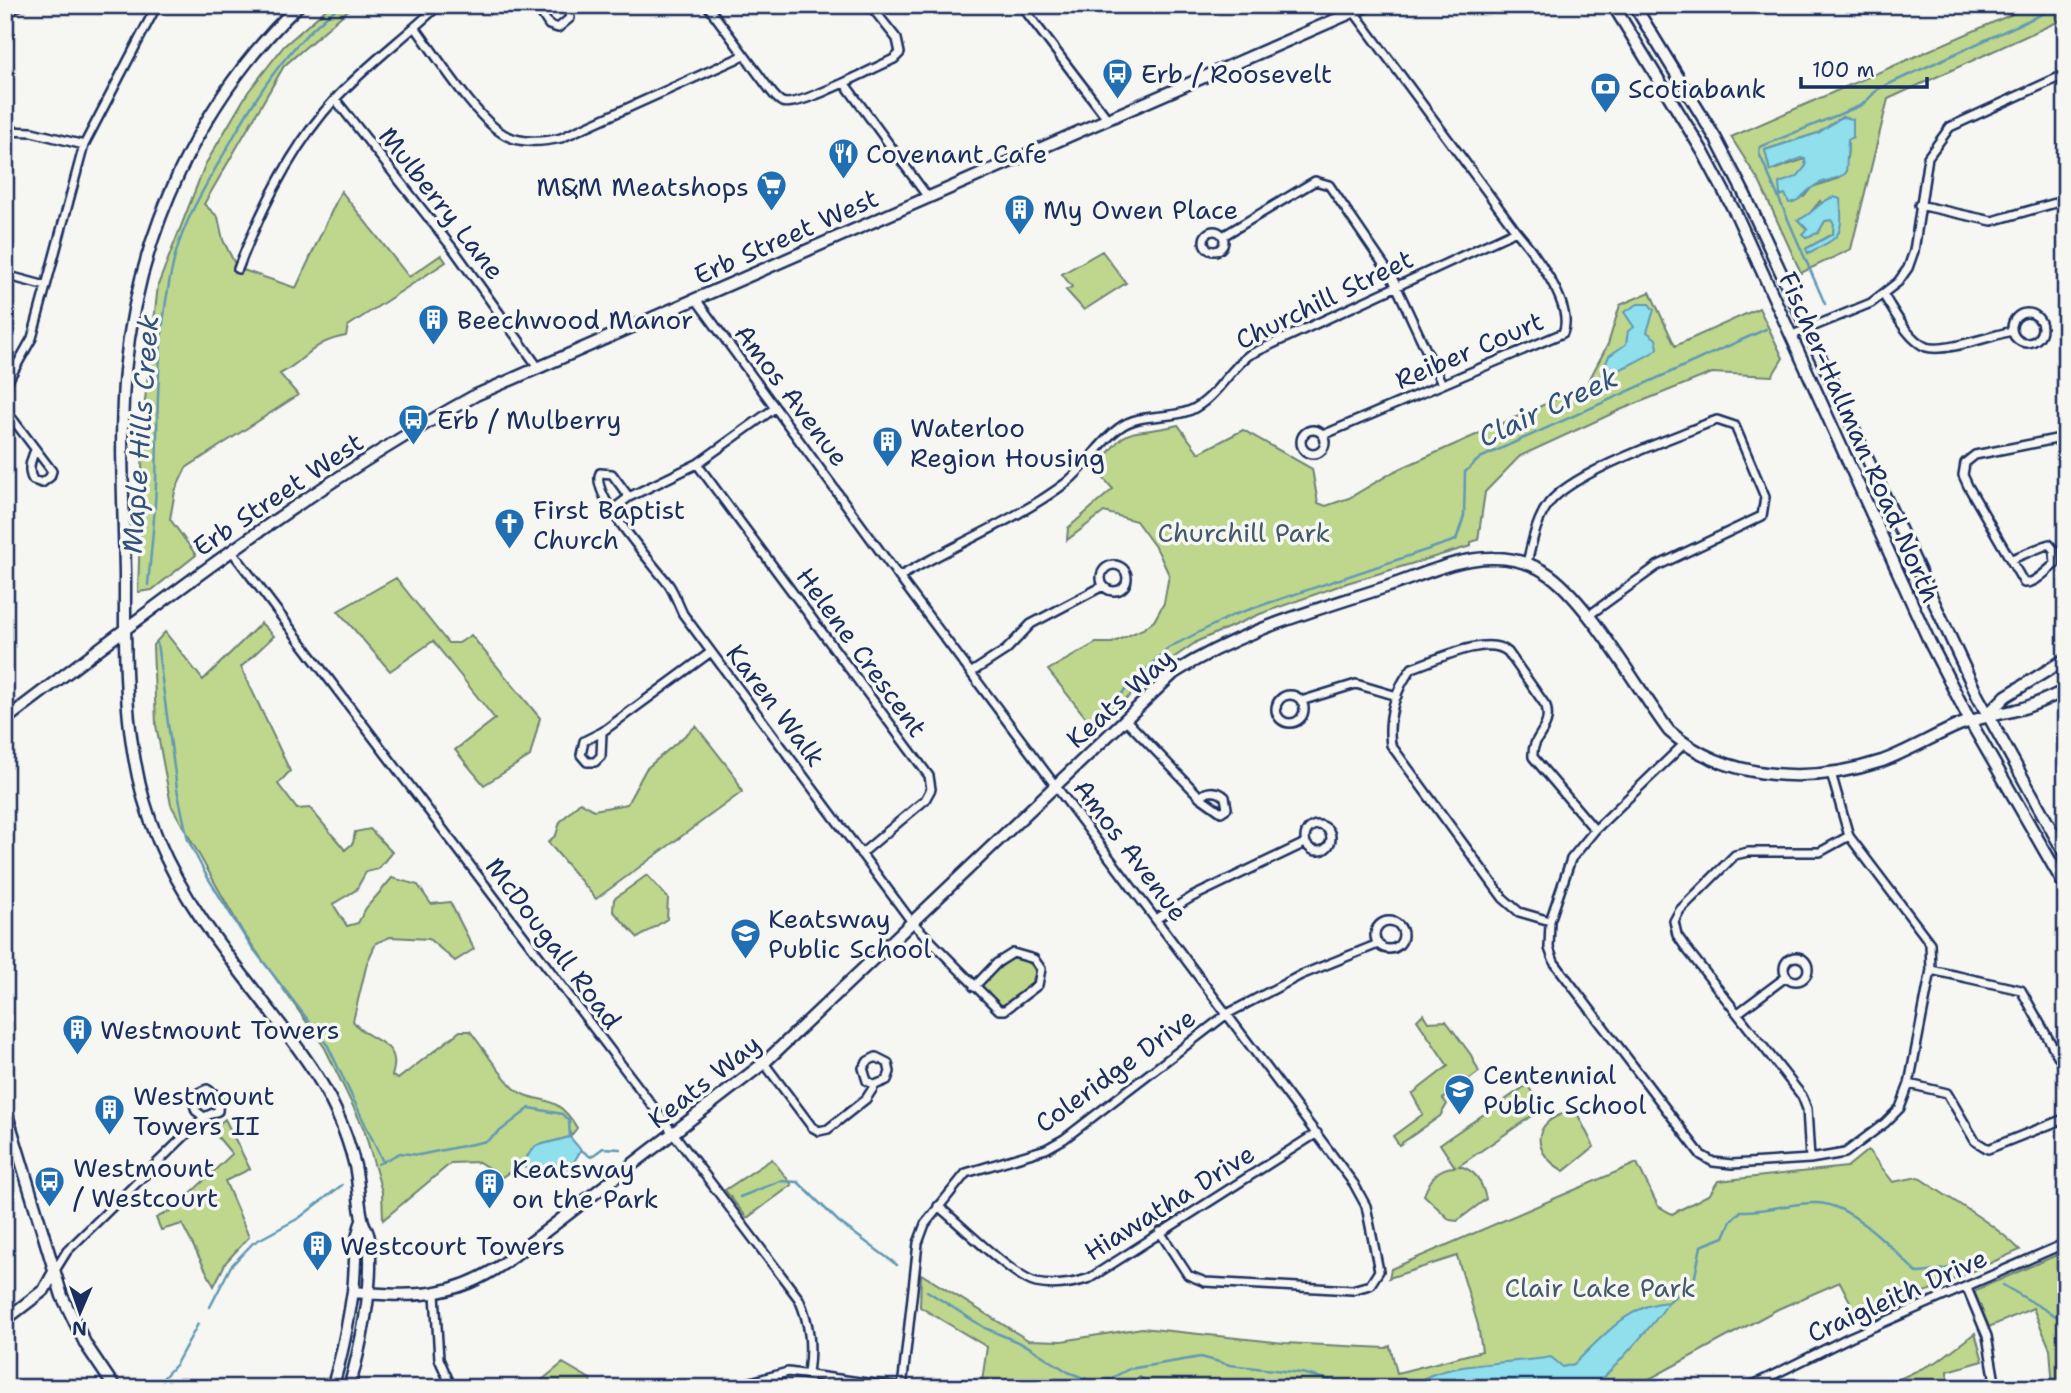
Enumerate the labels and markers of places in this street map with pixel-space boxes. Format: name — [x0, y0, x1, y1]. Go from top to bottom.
bus stop icon: Erb / Roosevelt — [1101, 56, 1135, 100]
place label: Erb / Roosevelt — [1141, 56, 1332, 91]
bank icon: Scotiabank — [1588, 71, 1622, 115]
place label: Scotiabank — [1628, 71, 1766, 106]
restaurant icon: Covenant Cafe — [826, 136, 860, 180]
place label: Covenant Cafe — [866, 136, 1047, 171]
place label: M&M Meatshops — [536, 169, 749, 204]
supermarket icon: M&M Meatshops — [755, 169, 789, 213]
building icon: My Owen Place — [1003, 192, 1037, 236]
place label: My Owen Place — [1043, 192, 1238, 227]
building icon: Beechwood Manor — [417, 302, 451, 346]
place label: Beechwood Manor — [457, 302, 693, 337]
bus stop icon: Erb / Mulberry — [397, 402, 431, 446]
place label: Erb / Mulberry — [437, 402, 622, 437]
place label: Waterloo Region Housing — [910, 410, 1105, 475]
building icon: Waterloo Region Housing — [870, 425, 904, 469]
place label: First Baptist Church — [533, 492, 685, 557]
church icon: First Baptist Church — [493, 507, 527, 551]
place label: Keatsway Public School — [768, 901, 931, 966]
school or university icon: Keatsway Public School — [728, 916, 762, 960]
building icon: Westmount Towers — [60, 1012, 94, 1056]
place label: Westmount Towers — [100, 1012, 340, 1047]
place label: Centennial Public School — [1483, 1057, 1646, 1122]
school or university icon: Centennial Public School — [1443, 1072, 1477, 1116]
place label: Westmount Towers II — [133, 1078, 275, 1143]
building icon: Westmount Towers II — [93, 1093, 127, 1137]
place label: Westmount / Westcourt — [73, 1150, 218, 1215]
place label: Keatsway on the Park — [512, 1151, 659, 1216]
bus stop icon: Westmount / Westcourt — [33, 1165, 67, 1209]
building icon: Keatsway on the Park — [472, 1166, 506, 1210]
building icon: Westcourt Towers — [300, 1228, 334, 1272]
place label: Westcourt Towers — [340, 1228, 565, 1263]

